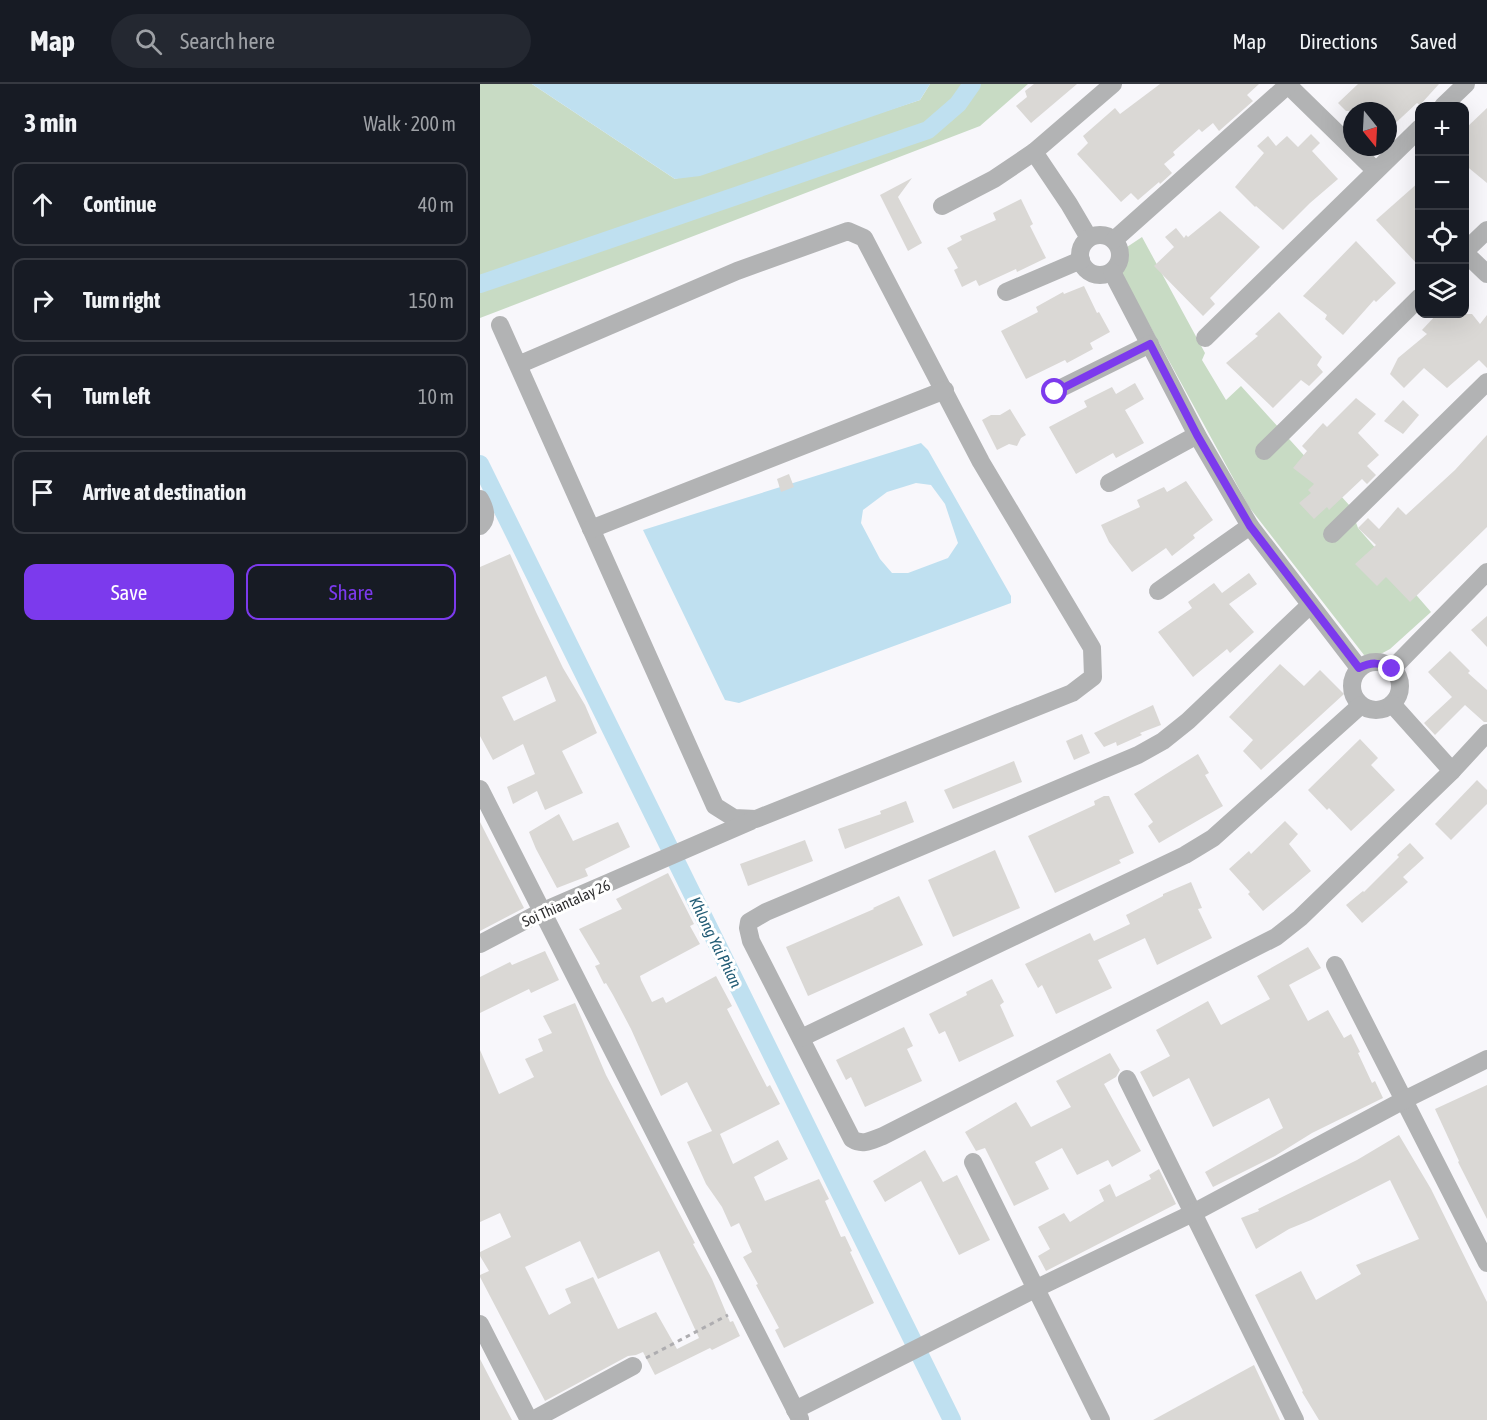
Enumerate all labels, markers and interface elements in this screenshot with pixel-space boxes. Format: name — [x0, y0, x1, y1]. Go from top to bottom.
search box — [111, 14, 531, 68]
text: Map — [30, 25, 75, 57]
icon: search — [132, 25, 165, 58]
text: Search here — [180, 28, 275, 54]
text: Map — [1232, 29, 1266, 53]
text: Directions — [1299, 29, 1378, 53]
text: Saved — [1411, 29, 1457, 53]
north arrow — [1343, 102, 1397, 156]
map controls — [1415, 102, 1469, 318]
button: + — [1415, 102, 1469, 156]
text: 3 min — [24, 108, 77, 138]
text: Walk · 200 m — [364, 112, 456, 135]
button: − — [1415, 156, 1469, 210]
icon: ahead — [26, 188, 59, 221]
text: Continue — [83, 191, 157, 217]
text: 40 m — [418, 193, 454, 216]
button: locate — [1415, 210, 1469, 264]
button: layers — [1415, 264, 1469, 318]
icon: right — [26, 284, 59, 317]
text: Turn right — [83, 287, 160, 313]
text: 150 m — [409, 289, 454, 312]
route start — [1041, 378, 1067, 404]
icon: left — [26, 380, 59, 413]
text: Turn left — [83, 383, 150, 409]
text: 10 m — [418, 385, 454, 408]
icon: arrive — [26, 476, 59, 509]
text: Arrive at destination — [83, 479, 246, 505]
button: Save — [24, 564, 234, 620]
button: Share — [246, 564, 456, 620]
route end — [1378, 655, 1404, 681]
street label: Soi Thiantalay 26 — [519, 876, 613, 930]
water label: Khlong Yai Phian — [685, 894, 746, 991]

